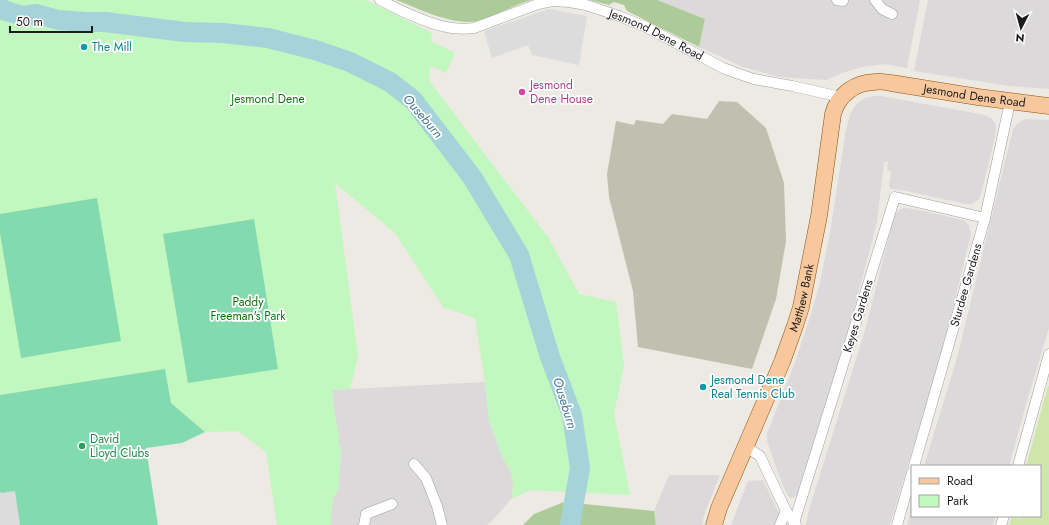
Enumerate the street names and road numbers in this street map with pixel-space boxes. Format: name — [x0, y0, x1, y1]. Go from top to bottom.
street label: Jesmond Dene Road — [605, 4, 707, 65]
street label: Jesmond Dene Road — [920, 79, 1027, 112]
street label: Sturdee Gardens — [945, 241, 987, 329]
street label: Matthew Bank — [785, 262, 818, 334]
street label: Keyes Gardens — [838, 277, 878, 355]

